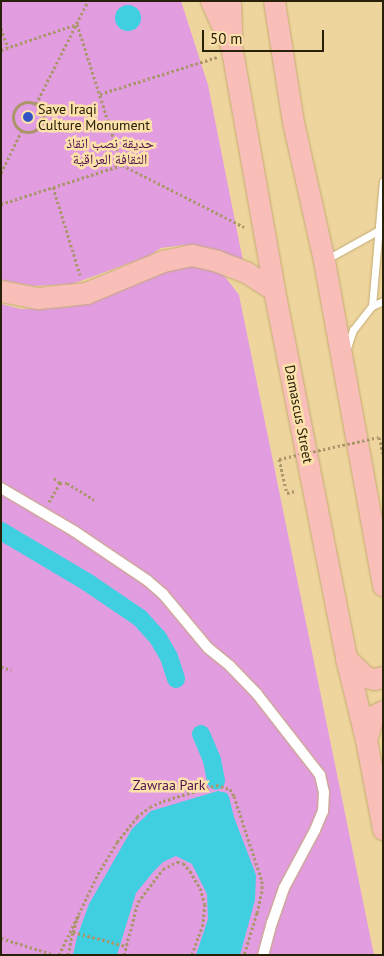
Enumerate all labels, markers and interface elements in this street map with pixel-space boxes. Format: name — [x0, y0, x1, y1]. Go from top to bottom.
scale bar — [204, 20, 326, 52]
text: 50 m — [210, 29, 243, 48]
place label: Save Iraqi Culture Monument — [38, 101, 150, 134]
marker: Save Iraqi Culture Monument — [22, 111, 34, 123]
park label: حديقة نصب انقاذ الثقافة العراقية — [66, 135, 154, 168]
street label: Damascus Street — [281, 364, 317, 464]
park label: Zawraa Park — [133, 777, 205, 793]

